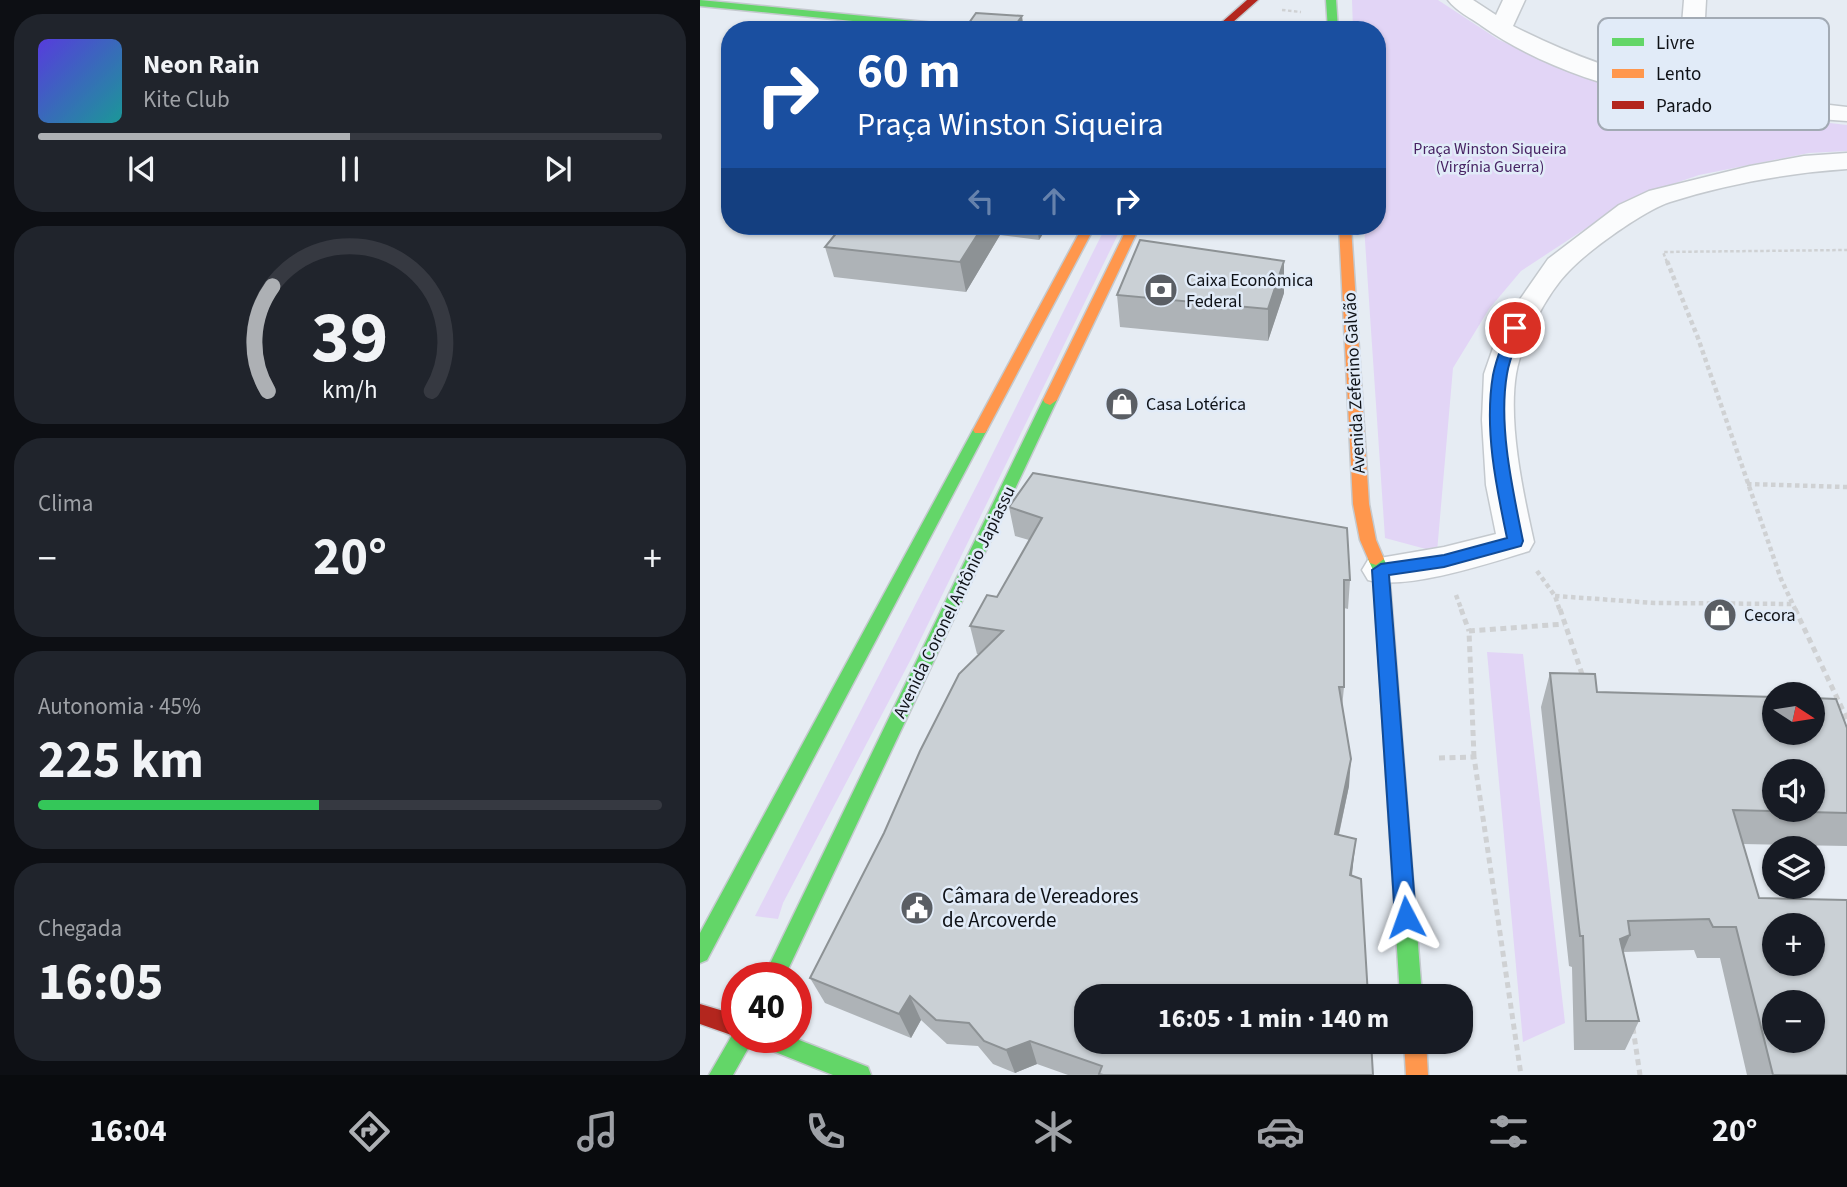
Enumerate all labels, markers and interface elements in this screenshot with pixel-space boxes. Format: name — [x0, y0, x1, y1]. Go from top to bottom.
legend — [1598, 18, 1829, 130]
text: Livre — [1656, 30, 1695, 57]
text: 60 m — [857, 37, 961, 107]
text: Neon Rain — [143, 46, 260, 83]
icon: right — [742, 49, 833, 140]
text: Lento — [1656, 61, 1701, 88]
text: Kite Club — [143, 83, 230, 116]
text: Parado — [1656, 93, 1712, 120]
text: Praça Winston Siqueira — [857, 102, 1164, 148]
park label: Praça Winston Siqueira (Virgínia Guerra) — [1413, 138, 1567, 178]
icon: previous — [123, 150, 161, 188]
icon: pause — [331, 150, 369, 188]
icon: next — [539, 150, 577, 188]
icon: left — [962, 182, 1000, 220]
icon: ahead — [1035, 182, 1073, 220]
icon: right — [1108, 182, 1146, 220]
place label: Caixa Econômica Federal — [1186, 268, 1313, 314]
bank icon: Caixa Econômica Federal — [1142, 271, 1180, 309]
text: 39 — [312, 287, 388, 391]
street label: Avenida Zeferino Galvão — [1337, 292, 1372, 474]
pin — [1485, 298, 1545, 358]
icon: arrive — [1496, 309, 1534, 347]
text: km/h — [322, 372, 378, 408]
shop icon: Casa Lotérica — [1103, 385, 1141, 423]
place label: Casa Lotérica — [1146, 392, 1246, 417]
street label: Avenida Coronel Antônio Japiassu — [887, 482, 1022, 723]
text: Clima — [38, 487, 93, 520]
text: 20° — [313, 521, 387, 595]
text: − — [38, 532, 57, 586]
text: + — [643, 532, 662, 586]
shop icon: Cecora — [1701, 596, 1739, 634]
place label: Cecora — [1744, 603, 1796, 628]
north arrow — [1762, 682, 1825, 746]
map controls — [1762, 682, 1825, 1053]
text: Autonomia · 45% — [38, 690, 201, 723]
text: 225 km — [38, 724, 204, 798]
button: sound — [1762, 759, 1825, 822]
button: layers — [1762, 836, 1825, 899]
position arrow — [1369, 880, 1443, 954]
place label: Câmara de Vereadores de Arcoverde — [942, 881, 1139, 935]
public building icon: Câmara de Vereadores de Arcoverde — [898, 889, 936, 927]
text: Chegada — [38, 912, 122, 945]
button: + — [1762, 913, 1825, 976]
text: 16:05 — [38, 946, 163, 1020]
speed limit sign: 40 — [721, 962, 812, 1053]
button: − — [1762, 990, 1825, 1053]
text: 16:05 · 1 min · 140 m — [1158, 1000, 1389, 1037]
icon: directions — [345, 1107, 394, 1156]
icon: music — [573, 1107, 622, 1156]
icon: phone — [801, 1107, 850, 1156]
icon: climate — [1029, 1107, 1078, 1156]
icon: car — [1256, 1107, 1305, 1156]
icon: filters — [1484, 1107, 1533, 1156]
text: 16:04 — [89, 1108, 167, 1154]
text: 20° — [1712, 1108, 1758, 1154]

